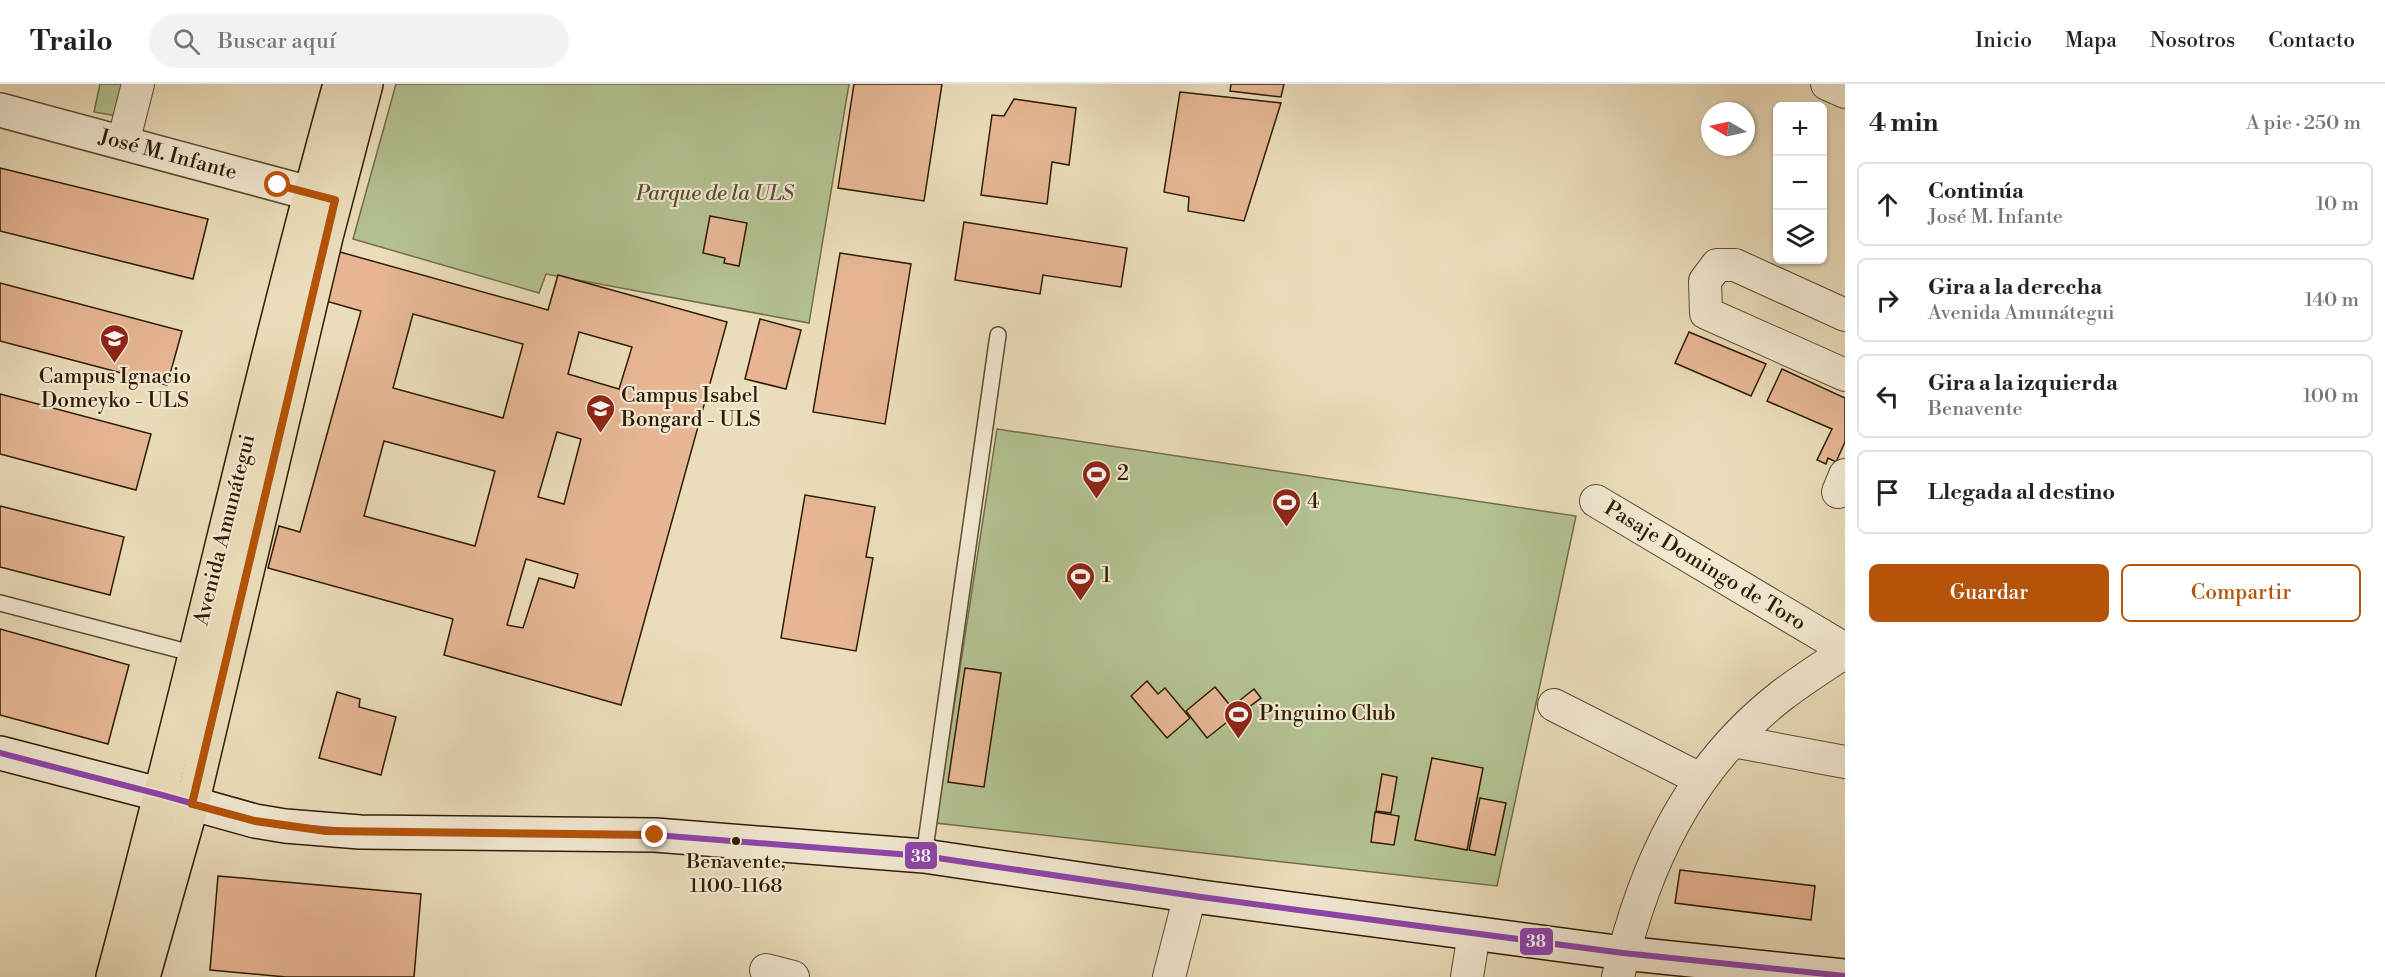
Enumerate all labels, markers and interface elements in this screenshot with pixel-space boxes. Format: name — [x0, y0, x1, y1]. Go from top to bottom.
search box — [149, 14, 569, 68]
text: Trailo — [30, 24, 113, 59]
icon: search — [170, 25, 203, 58]
text: Buscar aquí — [218, 28, 336, 55]
text: Inicio — [1975, 28, 2032, 54]
text: Mapa — [2065, 28, 2117, 54]
text: Nosotros — [2150, 28, 2235, 54]
text: Contacto — [2268, 28, 2355, 54]
north arrow — [1701, 102, 1755, 156]
map controls — [1773, 102, 1827, 264]
button: + — [1773, 102, 1827, 156]
text: 4 min — [1869, 107, 1939, 139]
text: A pie · 250 m — [2246, 111, 2361, 136]
street label: José M. Infante — [95, 124, 240, 186]
button: − — [1773, 156, 1827, 210]
route start — [264, 171, 290, 197]
text: Continúa — [1928, 178, 2024, 205]
park label: Parque de la ULS — [635, 181, 795, 207]
icon: ahead — [1871, 188, 1904, 221]
text: 10 m — [2316, 192, 2359, 217]
text: José M. Infante — [1928, 205, 2063, 230]
button: layers — [1773, 210, 1827, 264]
text: Gira a la derecha — [1928, 274, 2102, 301]
icon: right — [1871, 284, 1904, 317]
text: 140 m — [2304, 288, 2359, 313]
text: Avenida Amunátegui — [1928, 301, 2115, 326]
school or university icon: Campus Ignacio Domeyko - ULS — [99, 322, 131, 364]
place label: Campus Ignacio Domeyko - ULS — [39, 364, 191, 414]
text: Gira a la izquierda — [1928, 370, 2118, 397]
icon: left — [1871, 380, 1904, 413]
place label: Campus Isabel Bongard - ULS — [620, 383, 761, 433]
text: 100 m — [2303, 384, 2359, 409]
school or university icon: Campus Isabel Bongard - ULS — [584, 392, 616, 434]
text: Benavente — [1928, 397, 2023, 422]
street label: Avenida Amunátegui — [188, 432, 261, 629]
sports icon: 2 — [1080, 458, 1112, 500]
place label: 2 — [1117, 461, 1129, 487]
icon: arrive — [1871, 476, 1904, 509]
text: Llegada al destino — [1928, 479, 2115, 506]
sports icon: 4 — [1270, 486, 1302, 528]
place label: 4 — [1307, 489, 1320, 515]
street label: Pasaje Domingo de Toro — [1599, 495, 1811, 637]
sports icon: 1 — [1065, 560, 1097, 602]
place label: 1 — [1102, 563, 1111, 589]
button: Guardar — [1869, 564, 2109, 622]
button: Compartir — [2121, 564, 2361, 622]
sports icon: Pinguino Club — [1222, 698, 1254, 740]
place label: Pinguino Club — [1259, 701, 1396, 727]
route end — [641, 821, 667, 847]
marker: Benavente, 1100-1168 — [730, 835, 742, 847]
line badge: 38 — [904, 841, 938, 870]
text: 38 — [911, 847, 931, 867]
place label: Benavente, 1100-1168 — [685, 850, 786, 899]
line badge: 38 — [1519, 927, 1554, 956]
text: 38 — [1526, 932, 1546, 952]

